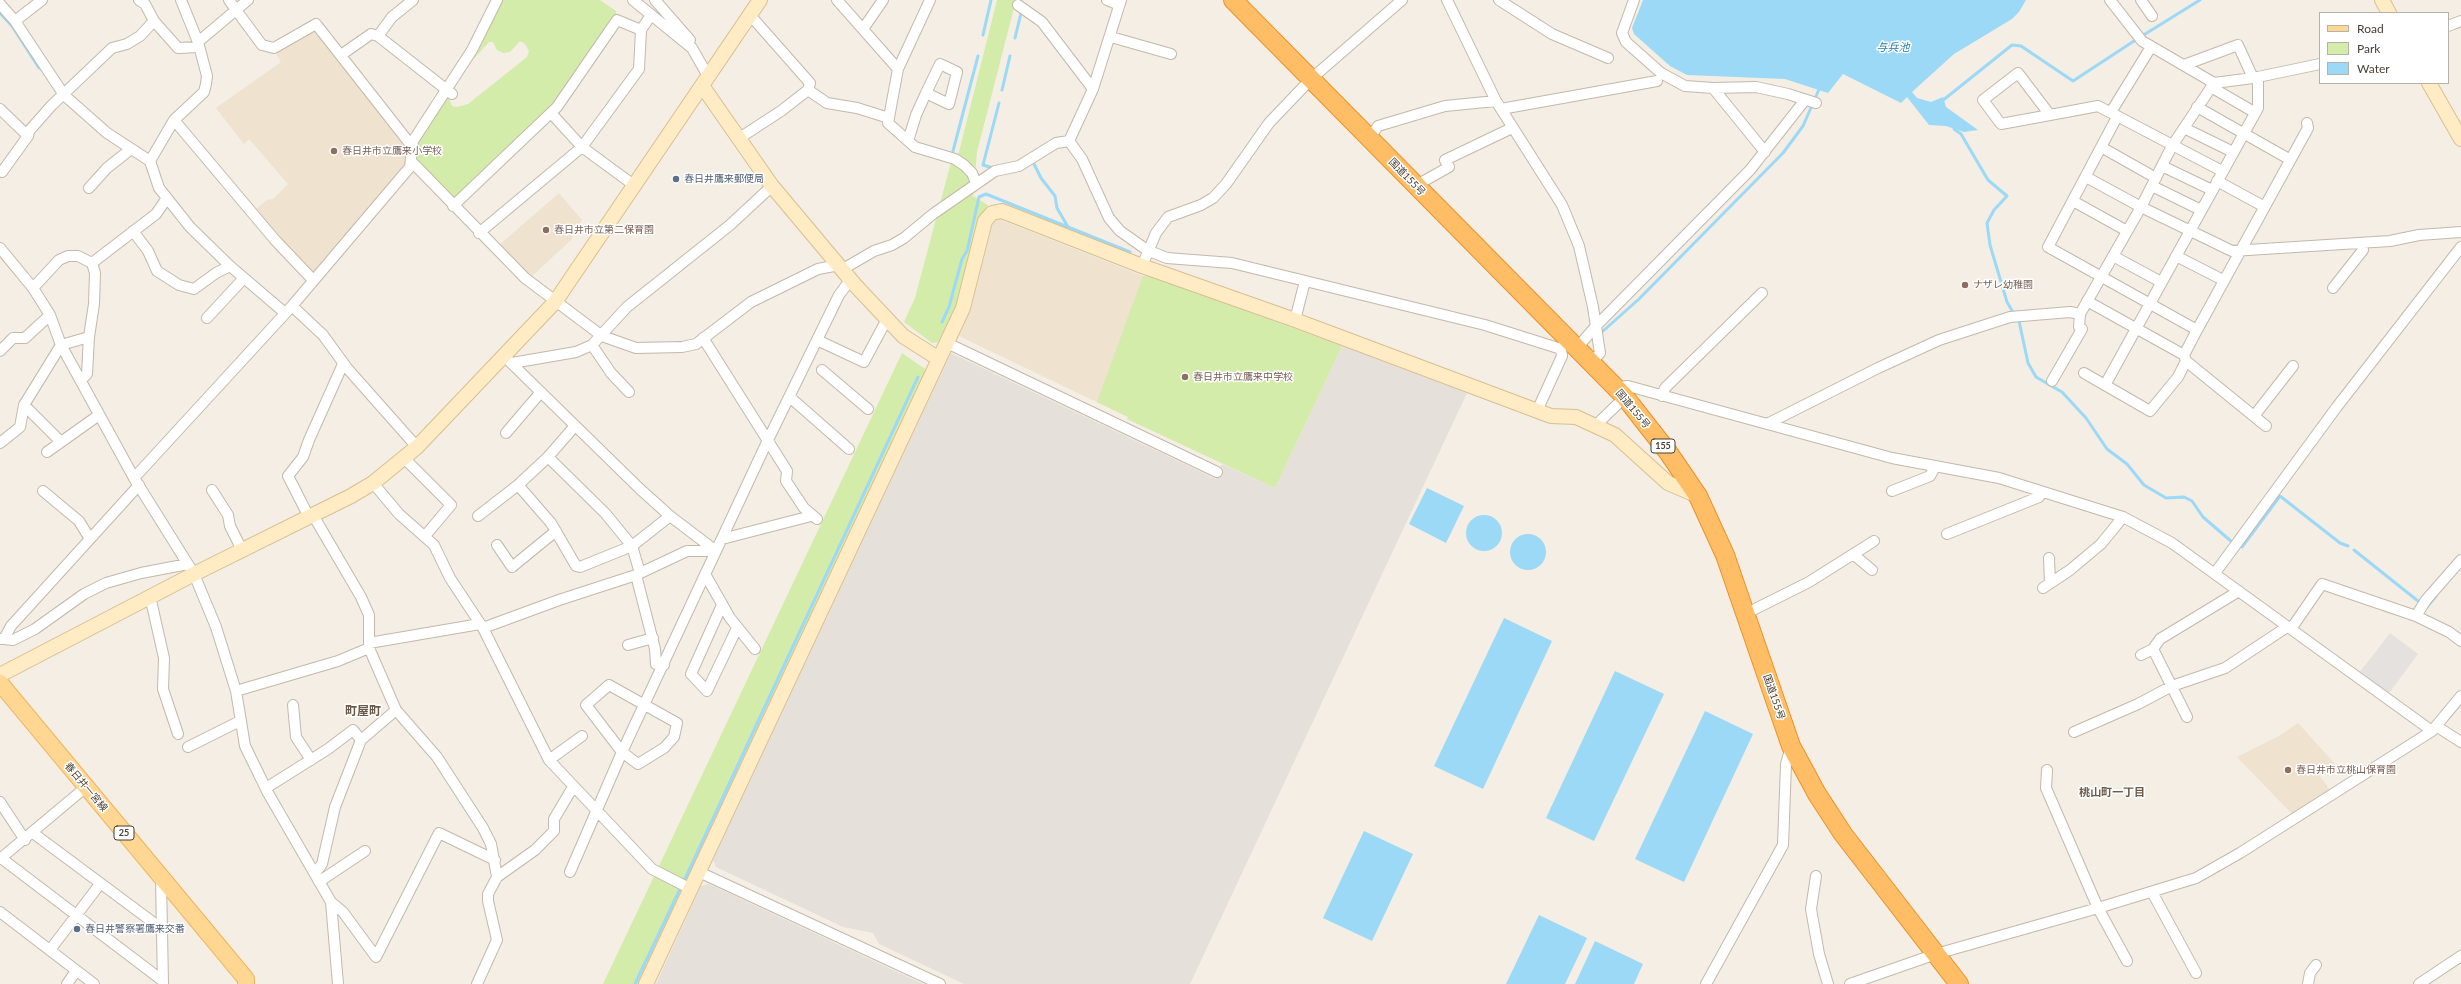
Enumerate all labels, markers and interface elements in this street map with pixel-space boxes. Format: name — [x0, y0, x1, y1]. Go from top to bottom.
legend — [2319, 12, 2449, 84]
text: Road — [2357, 21, 2384, 36]
water label: 与兵池 — [1877, 40, 1909, 54]
text: Park — [2357, 41, 2380, 56]
text: Water — [2357, 61, 2390, 76]
place label: 春日井市立鷹来小学校 — [342, 145, 442, 157]
marker: 春日井市立鷹来小学校 — [329, 146, 339, 156]
street label: 国道155号 — [1386, 156, 1428, 198]
place label: 春日井鷹来郵便局 — [684, 173, 764, 185]
marker: 春日井鷹来郵便局 — [671, 174, 681, 184]
place label: 春日井市立第二保育園 — [554, 224, 654, 236]
marker: 春日井市立第二保育園 — [541, 225, 551, 235]
place label: ナザレ幼稚園 — [1973, 279, 2033, 291]
marker: ナザレ幼稚園 — [1960, 280, 1970, 290]
place label: 春日井市立鷹来中学校 — [1193, 371, 1293, 383]
marker: 春日井市立鷹来中学校 — [1180, 372, 1190, 382]
street label: 国道155号 — [1613, 387, 1653, 431]
road number: 155 — [1651, 439, 1675, 453]
street label: 国道155号 — [1761, 673, 1787, 721]
district label: 町屋町 — [345, 704, 381, 718]
street label: 春日井一宮線 — [62, 760, 110, 814]
place label: 春日井市立桃山保育園 — [2296, 764, 2396, 776]
marker: 春日井市立桃山保育園 — [2283, 765, 2293, 775]
district label: 桃山町一丁目 — [2079, 785, 2145, 799]
road number: 25 — [114, 826, 134, 840]
place label: 春日井警察署鷹来交番 — [85, 923, 185, 935]
marker: 春日井警察署鷹来交番 — [72, 924, 82, 934]

